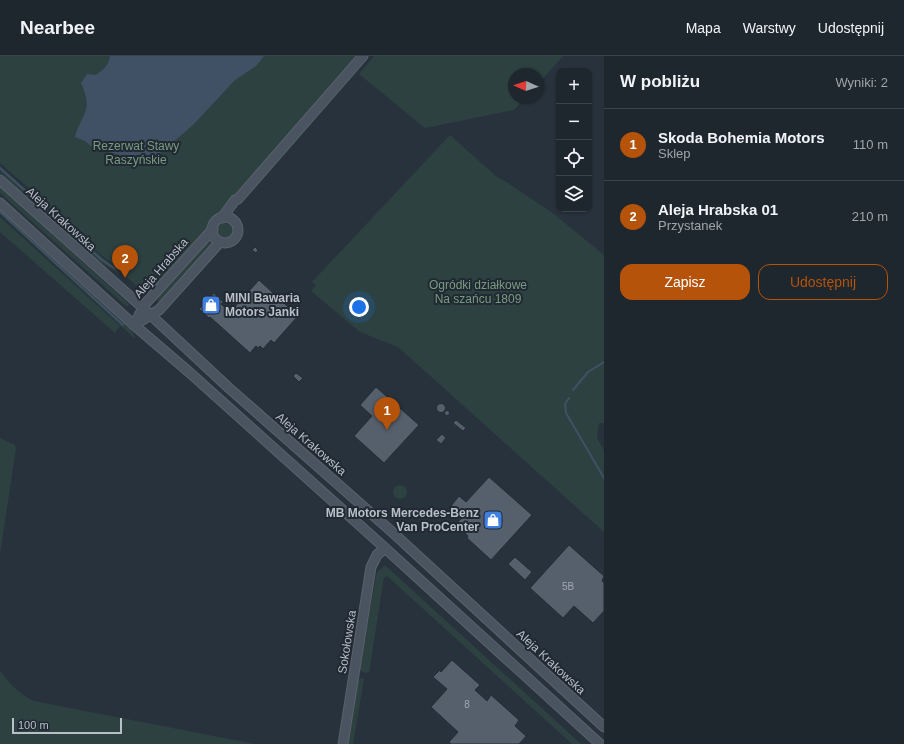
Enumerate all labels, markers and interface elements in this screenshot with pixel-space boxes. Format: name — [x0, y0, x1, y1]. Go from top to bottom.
text: Nearbee — [20, 17, 95, 38]
text: Mapa — [686, 20, 721, 36]
text: Warstwy — [743, 20, 796, 36]
text: Udostępnij — [818, 20, 884, 36]
north arrow — [508, 68, 544, 104]
map controls — [556, 68, 592, 212]
button: + — [556, 68, 592, 104]
text: W pobliżu — [620, 72, 700, 91]
text: Wyniki: 2 — [835, 75, 888, 90]
button: − — [556, 104, 592, 140]
text: Skoda Bohemia Motors — [658, 129, 825, 146]
text: 1 — [629, 137, 637, 152]
text: 110 m — [853, 137, 888, 152]
park label: Rezerwat Stawy Raszyńskie — [93, 139, 179, 167]
button: locate — [556, 140, 592, 176]
text: Sklep — [658, 146, 691, 161]
button: layers — [556, 176, 592, 212]
street label: Aleja Krakowska — [23, 184, 99, 254]
text: Aleja Hrabska 01 — [658, 201, 778, 218]
text: 2 — [629, 209, 637, 224]
text: 210 m — [852, 209, 888, 224]
text: Przystanek — [658, 218, 722, 233]
street label: Aleja Hrabska — [131, 235, 191, 301]
pin: 2 — [112, 245, 138, 278]
button: Zapisz — [620, 264, 750, 300]
button: Udostępnij — [758, 264, 888, 300]
park label: Ogródki działkowe Na szańcu 1809 — [429, 278, 527, 306]
place label: MINI Bawaria Motors Janki — [225, 291, 300, 319]
shop icon: MINI Bawaria Motors Janki — [200, 294, 222, 316]
your location — [349, 297, 369, 317]
pin: 1 — [374, 397, 400, 430]
street label: Aleja Krakowska — [273, 410, 349, 479]
place label: MB Motors Mercedes-Benz Van ProCenter — [326, 506, 479, 534]
shop icon: MB Motors Mercedes-Benz Van ProCenter — [482, 509, 504, 531]
house number: 5B — [562, 581, 574, 592]
street label: Sokołowska — [335, 609, 359, 675]
street label: Aleja Krakowska — [514, 627, 588, 698]
house number: 8 — [464, 699, 470, 710]
scale bar — [12, 716, 122, 735]
text: 100 m — [18, 719, 49, 731]

